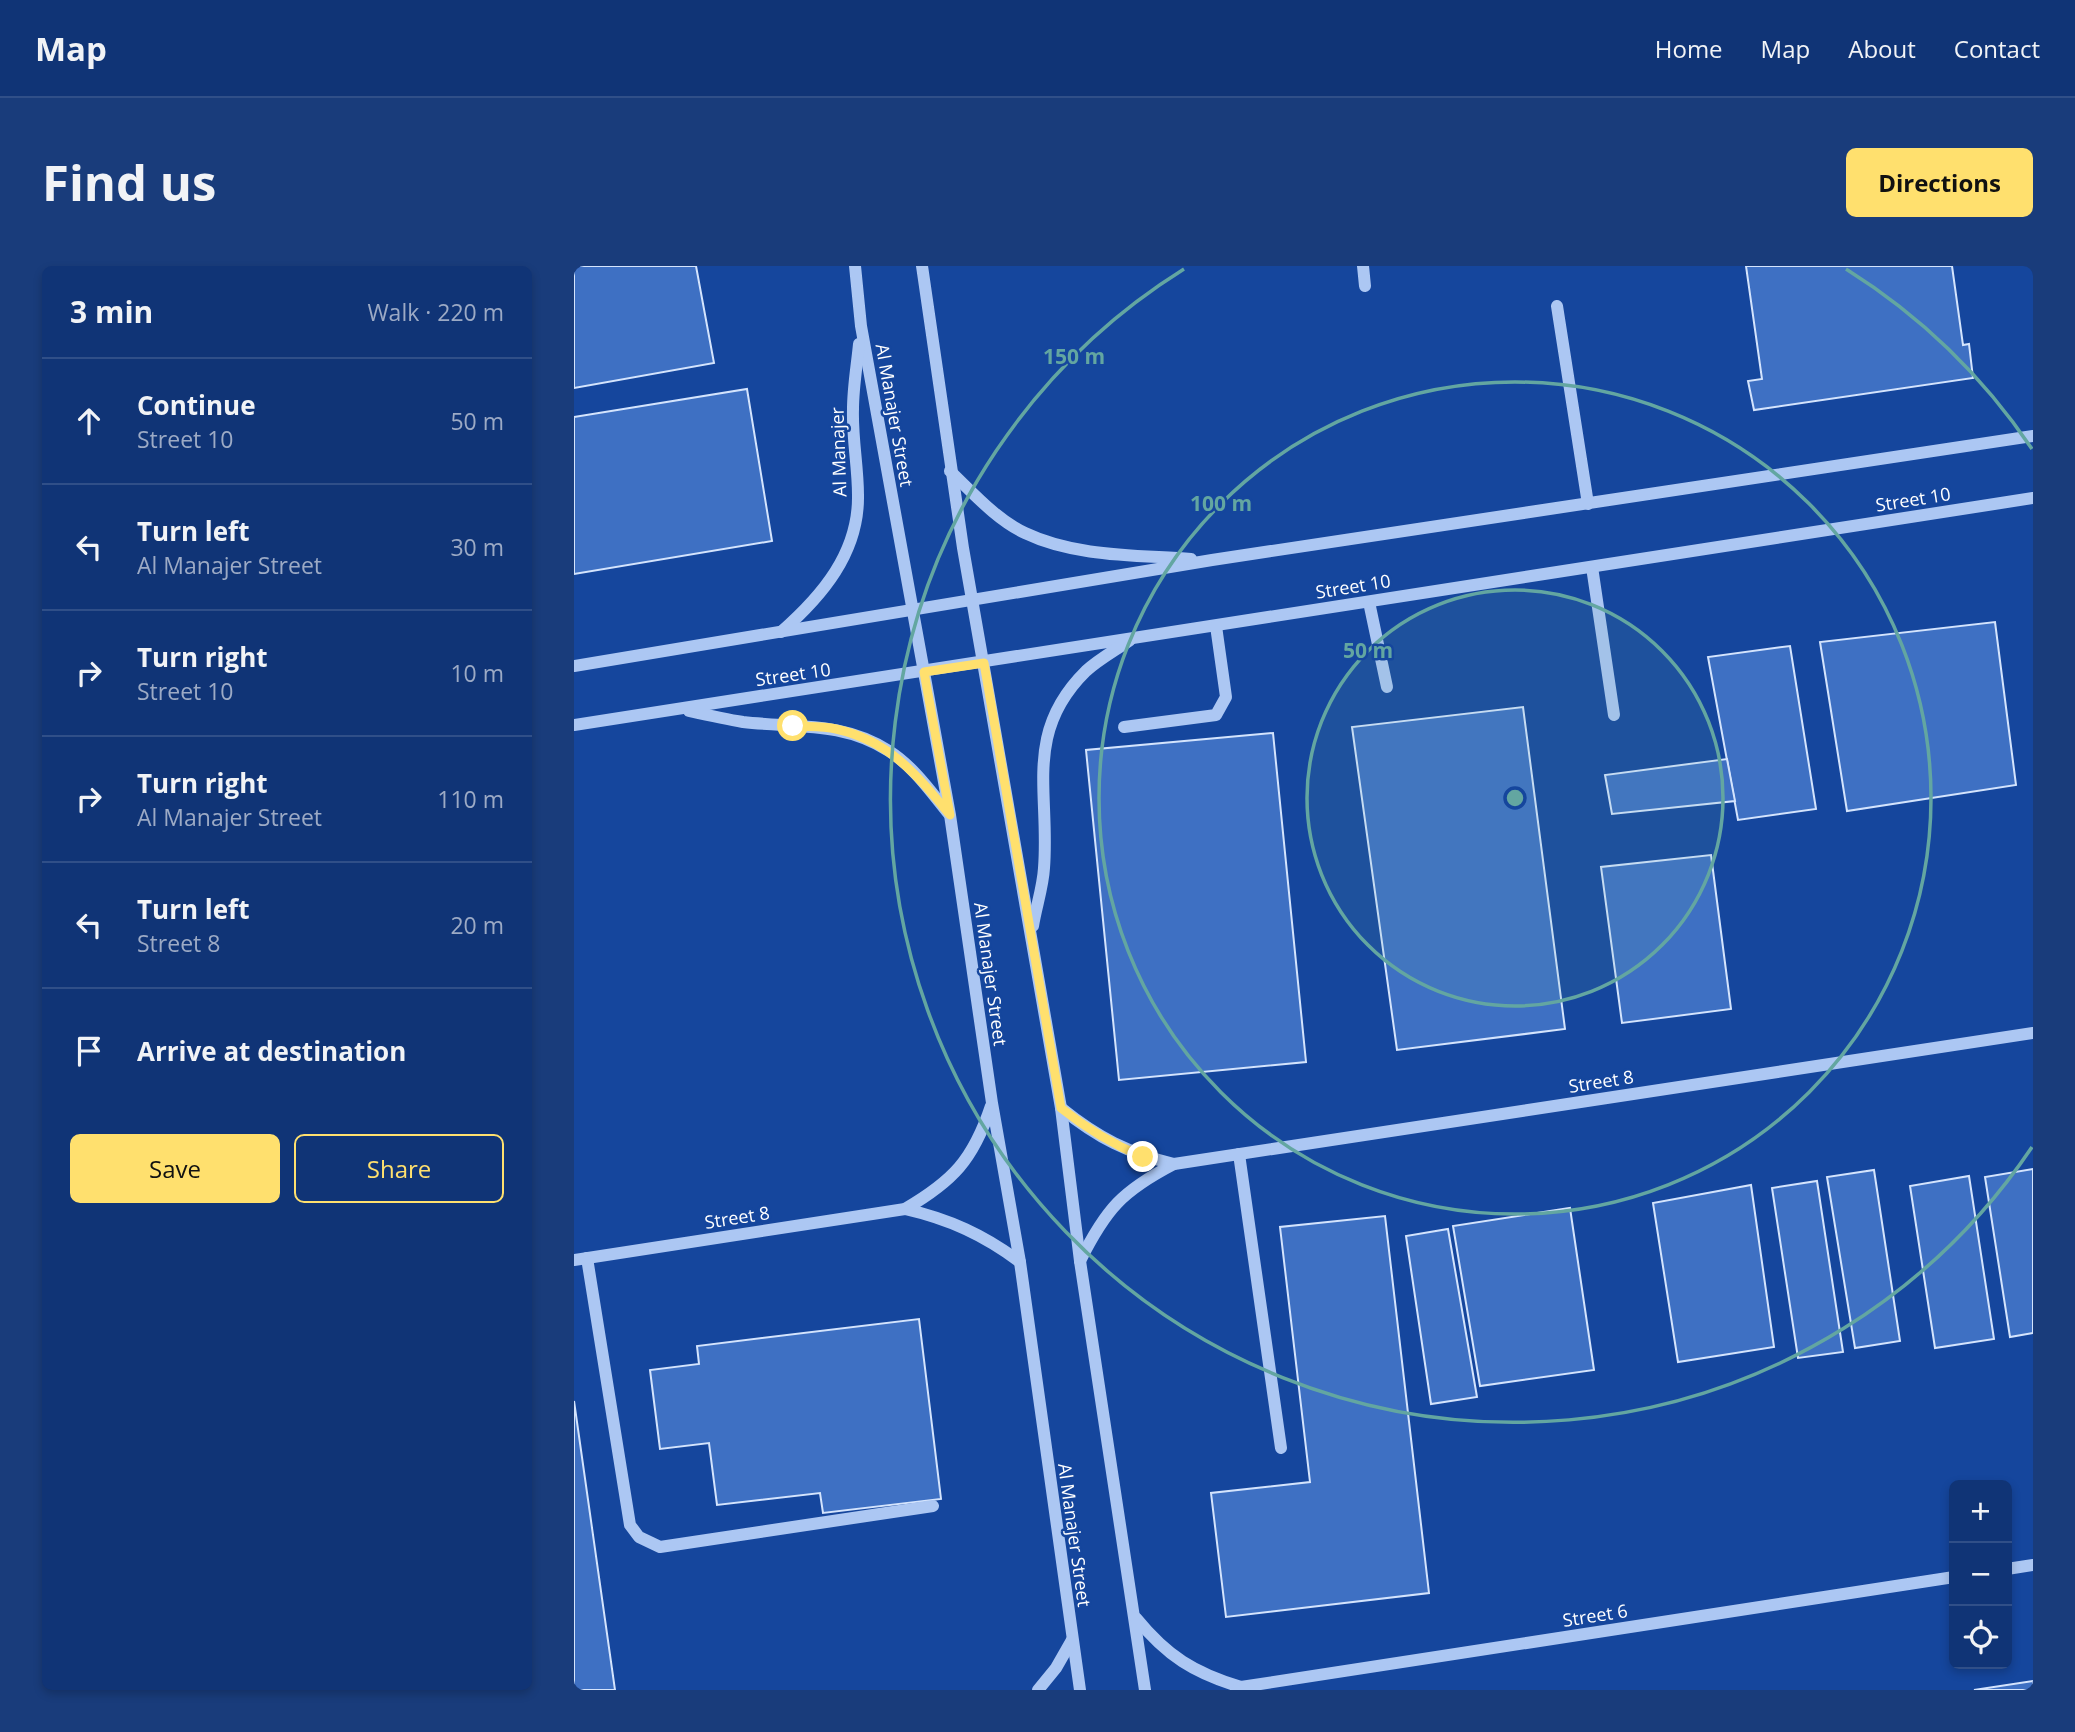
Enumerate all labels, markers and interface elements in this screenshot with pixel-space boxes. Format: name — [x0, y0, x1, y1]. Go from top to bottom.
text: Map — [35, 26, 107, 71]
text: Home — [1655, 32, 1723, 65]
text: Map — [1761, 32, 1810, 65]
text: About — [1848, 32, 1916, 65]
text: Contact — [1954, 32, 2040, 65]
button: Directions — [1846, 148, 2033, 217]
text: Find us — [42, 149, 216, 215]
text: 3 min — [70, 291, 153, 332]
text: Walk · 220 m — [367, 296, 504, 328]
street label: Al Manajer Street — [871, 342, 919, 488]
text: 150 m — [1043, 342, 1105, 370]
text: Continue — [137, 387, 256, 423]
icon: ahead — [70, 402, 108, 440]
text: 50 m — [450, 405, 504, 437]
street label: Al Manajer — [824, 406, 852, 497]
text: Street 10 — [137, 423, 234, 455]
street label: Street 10 — [1874, 481, 1952, 517]
text: 100 m — [1190, 489, 1252, 517]
text: Turn left — [137, 513, 249, 549]
icon: left — [70, 528, 108, 566]
text: 30 m — [450, 531, 504, 563]
text: Al Manajer Street — [137, 549, 322, 581]
street label: Street 10 — [1314, 568, 1392, 604]
text: 50 m — [1343, 636, 1393, 664]
text: Turn right — [137, 639, 268, 675]
icon: right — [70, 654, 108, 692]
text: 10 m — [450, 657, 504, 689]
street label: Street 10 — [754, 657, 832, 691]
text: Street 10 — [137, 675, 234, 707]
route start — [777, 710, 808, 741]
text: Turn right — [137, 765, 268, 801]
icon: right — [70, 780, 108, 818]
text: 110 m — [437, 783, 504, 815]
centre of rings — [1503, 786, 1527, 810]
text: Al Manajer Street — [137, 801, 322, 833]
text: Turn left — [137, 891, 249, 927]
street label: Al Manajer Street — [969, 901, 1013, 1047]
icon: left — [70, 906, 108, 944]
text: 20 m — [450, 909, 504, 941]
text: Street 8 — [137, 927, 220, 959]
icon: arrive — [70, 1032, 108, 1070]
text: Arrive at destination — [137, 1033, 406, 1069]
street label: Street 8 — [1567, 1064, 1635, 1098]
button: Save — [70, 1134, 280, 1203]
button: Share — [294, 1134, 504, 1203]
route end — [1127, 1141, 1158, 1172]
street label: Street 8 — [703, 1200, 771, 1234]
street label: Al Manajer Street — [1053, 1462, 1097, 1608]
map controls — [1949, 1480, 2012, 1669]
button: + — [1949, 1480, 2012, 1543]
button: − — [1949, 1543, 2012, 1606]
street label: Street 6 — [1561, 1598, 1629, 1632]
button: locate — [1949, 1606, 2012, 1669]

